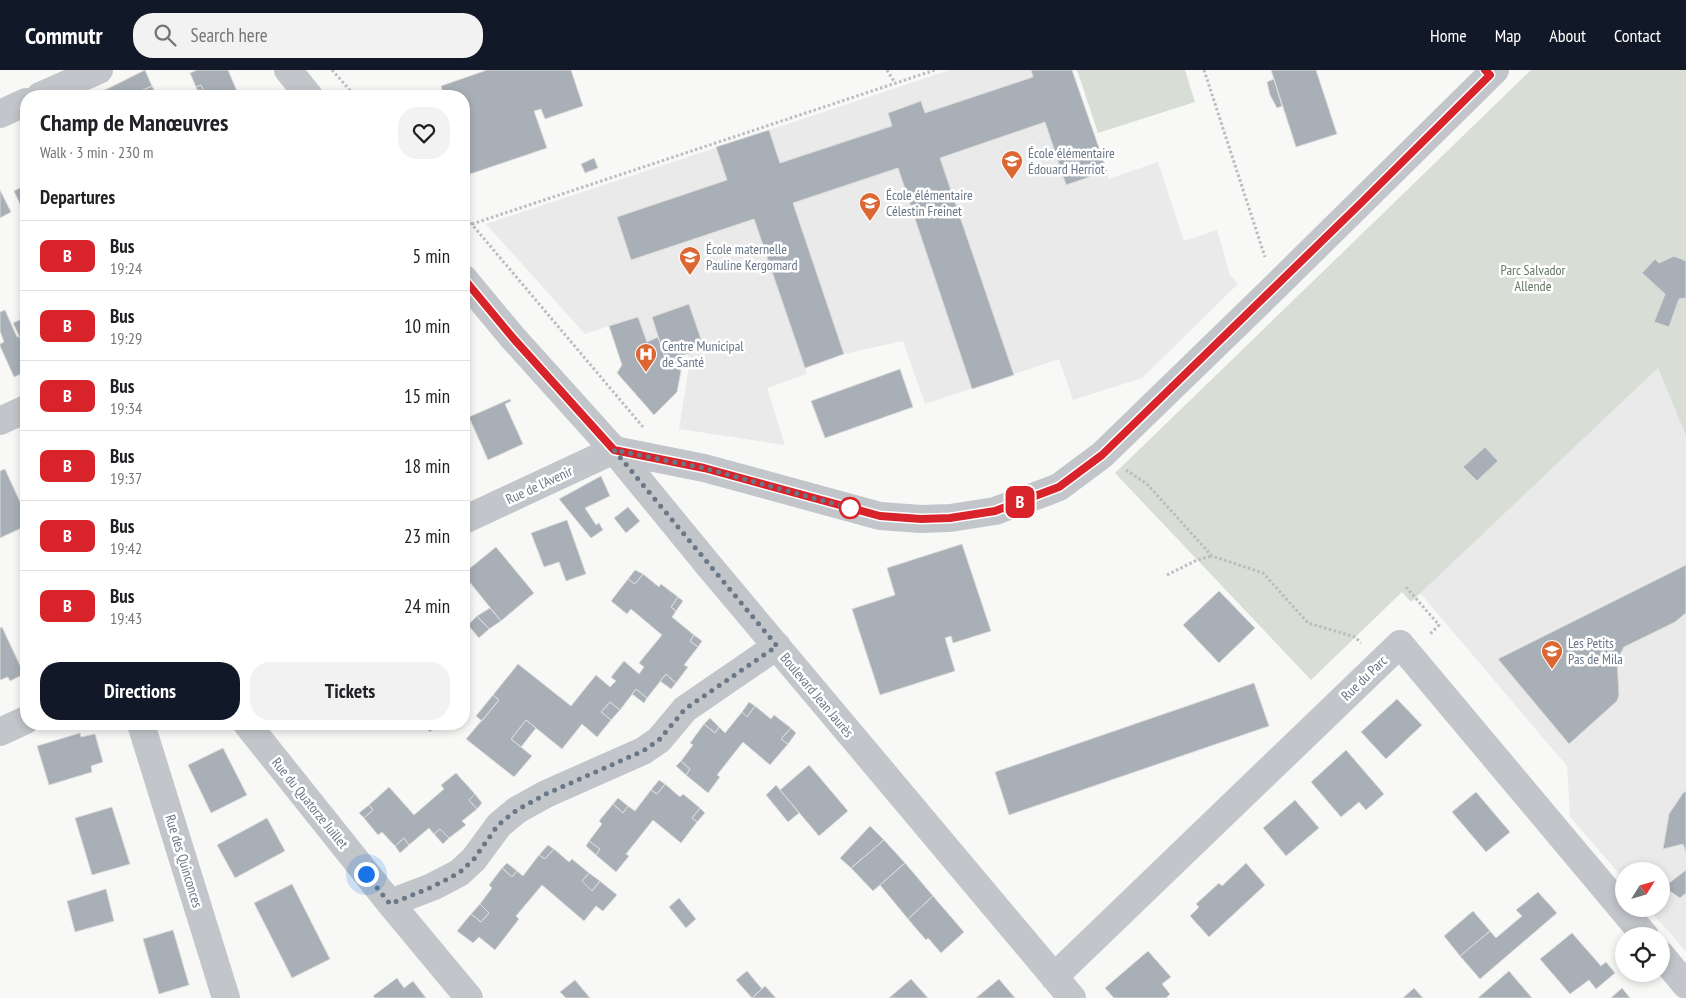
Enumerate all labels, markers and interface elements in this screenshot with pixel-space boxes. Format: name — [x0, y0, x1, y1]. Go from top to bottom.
search box — [133, 13, 483, 58]
text: Commutr — [25, 20, 103, 51]
icon: search — [151, 21, 179, 49]
text: Search here — [191, 23, 268, 47]
text: Home — [1430, 24, 1467, 47]
text: Map — [1495, 24, 1521, 47]
text: About — [1549, 24, 1586, 47]
text: Contact — [1614, 24, 1661, 47]
text: Champ de Manœuvres — [40, 107, 228, 138]
button: heart — [398, 107, 450, 159]
text: Walk · 3 min · 230 m — [40, 142, 153, 162]
place label: École élémentaire Édouard Herriot — [1028, 144, 1115, 178]
school or university icon: École élémentaire Édouard Herriot — [1000, 149, 1024, 180]
text: Departures — [40, 185, 115, 209]
place label: École élémentaire Célestin Freinet — [886, 186, 973, 220]
school or university icon: École élémentaire Célestin Freinet — [858, 191, 882, 222]
text: Bus — [110, 234, 134, 258]
place label: École maternelle Pauline Kergomard — [706, 240, 798, 274]
text: B — [63, 244, 72, 267]
text: 5 min — [413, 244, 450, 268]
school or university icon: École maternelle Pauline Kergomard — [678, 245, 702, 276]
text: 19:24 — [110, 258, 142, 278]
park label: Parc Salvador Allende — [1501, 261, 1566, 295]
text: Bus — [110, 304, 134, 328]
text: B — [63, 314, 72, 337]
text: 10 min — [404, 314, 450, 338]
text: 19:29 — [110, 328, 142, 348]
place label: Centre Municipal de Santé — [662, 337, 744, 371]
hospital icon: Centre Municipal de Santé — [634, 342, 658, 373]
text: Bus — [110, 374, 134, 398]
text: B — [63, 384, 72, 407]
text: 15 min — [404, 384, 450, 408]
text: 19:34 — [110, 398, 142, 418]
text: Bus — [110, 444, 134, 468]
text: B — [63, 454, 72, 477]
text: 18 min — [404, 454, 450, 478]
street label: Rue de l'Avenir — [503, 462, 575, 508]
text: 19:37 — [110, 468, 142, 488]
line badge: B — [1004, 486, 1036, 518]
text: B — [1016, 490, 1024, 513]
unlabelled marker — [839, 497, 861, 519]
text: Bus — [110, 514, 134, 538]
text: B — [63, 524, 72, 547]
text: 23 min — [404, 524, 450, 548]
text: 19:42 — [110, 538, 142, 558]
text: Bus — [110, 584, 134, 608]
text: B — [63, 594, 72, 617]
text: 24 min — [404, 594, 450, 618]
text: 19:43 — [110, 608, 142, 628]
place label: Les Petits Pas de Mila — [1568, 634, 1623, 668]
school or university icon: Les Petits Pas de Mila — [1540, 639, 1564, 670]
street label: Boulevard Jean Jaurès — [776, 649, 858, 741]
street label: Rue du Parc — [1337, 652, 1391, 704]
button: Directions — [40, 662, 240, 720]
button: Tickets — [250, 662, 450, 720]
street label: Rue du Quatorze Juillet — [268, 754, 352, 852]
street label: Rue des Quinconces — [161, 812, 207, 910]
your location — [354, 862, 379, 887]
north arrow — [1615, 862, 1670, 918]
map controls — [1615, 862, 1670, 982]
button: locate — [1615, 927, 1670, 982]

